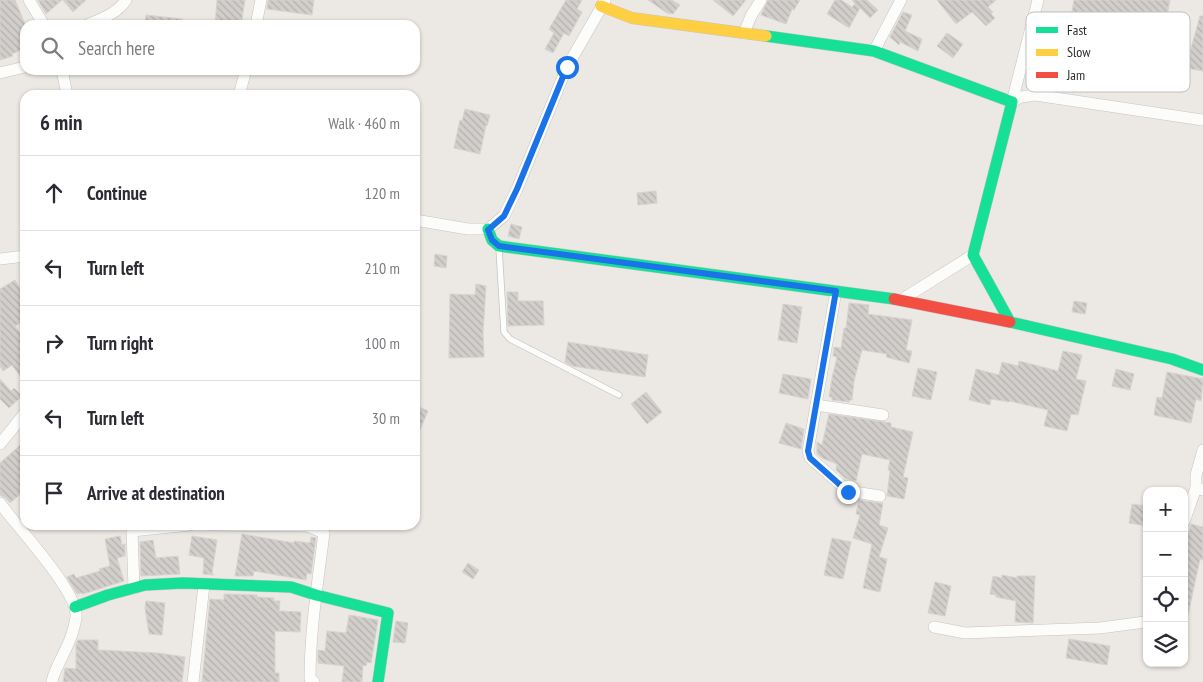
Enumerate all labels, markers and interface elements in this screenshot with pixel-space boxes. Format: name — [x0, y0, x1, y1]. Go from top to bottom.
legend — [1026, 12, 1190, 92]
search box — [20, 20, 420, 75]
text: Fast — [1067, 21, 1087, 39]
icon: search — [38, 34, 66, 62]
text: Search here — [78, 36, 155, 60]
text: Slow — [1067, 43, 1091, 61]
route start — [556, 56, 579, 79]
text: Jam — [1066, 66, 1085, 84]
text: 6 min — [40, 109, 82, 136]
text: Walk · 460 m — [328, 113, 400, 133]
icon: ahead — [40, 179, 68, 207]
text: Continue — [87, 181, 147, 205]
text: 120 m — [365, 183, 400, 203]
icon: left — [40, 254, 68, 282]
text: Turn left — [87, 256, 144, 280]
text: 210 m — [365, 258, 400, 278]
icon: right — [40, 329, 68, 357]
text: Turn right — [87, 331, 153, 355]
text: 100 m — [365, 333, 400, 353]
icon: left — [40, 404, 68, 432]
text: Turn left — [87, 406, 144, 430]
text: 30 m — [372, 408, 400, 428]
icon: arrive — [40, 479, 68, 507]
text: Arrive at destination — [87, 481, 225, 505]
route end — [837, 481, 860, 504]
map controls — [1143, 487, 1188, 667]
button: + — [1143, 487, 1188, 532]
button: − — [1143, 532, 1188, 577]
button: locate — [1143, 577, 1188, 622]
button: layers — [1143, 622, 1188, 667]

